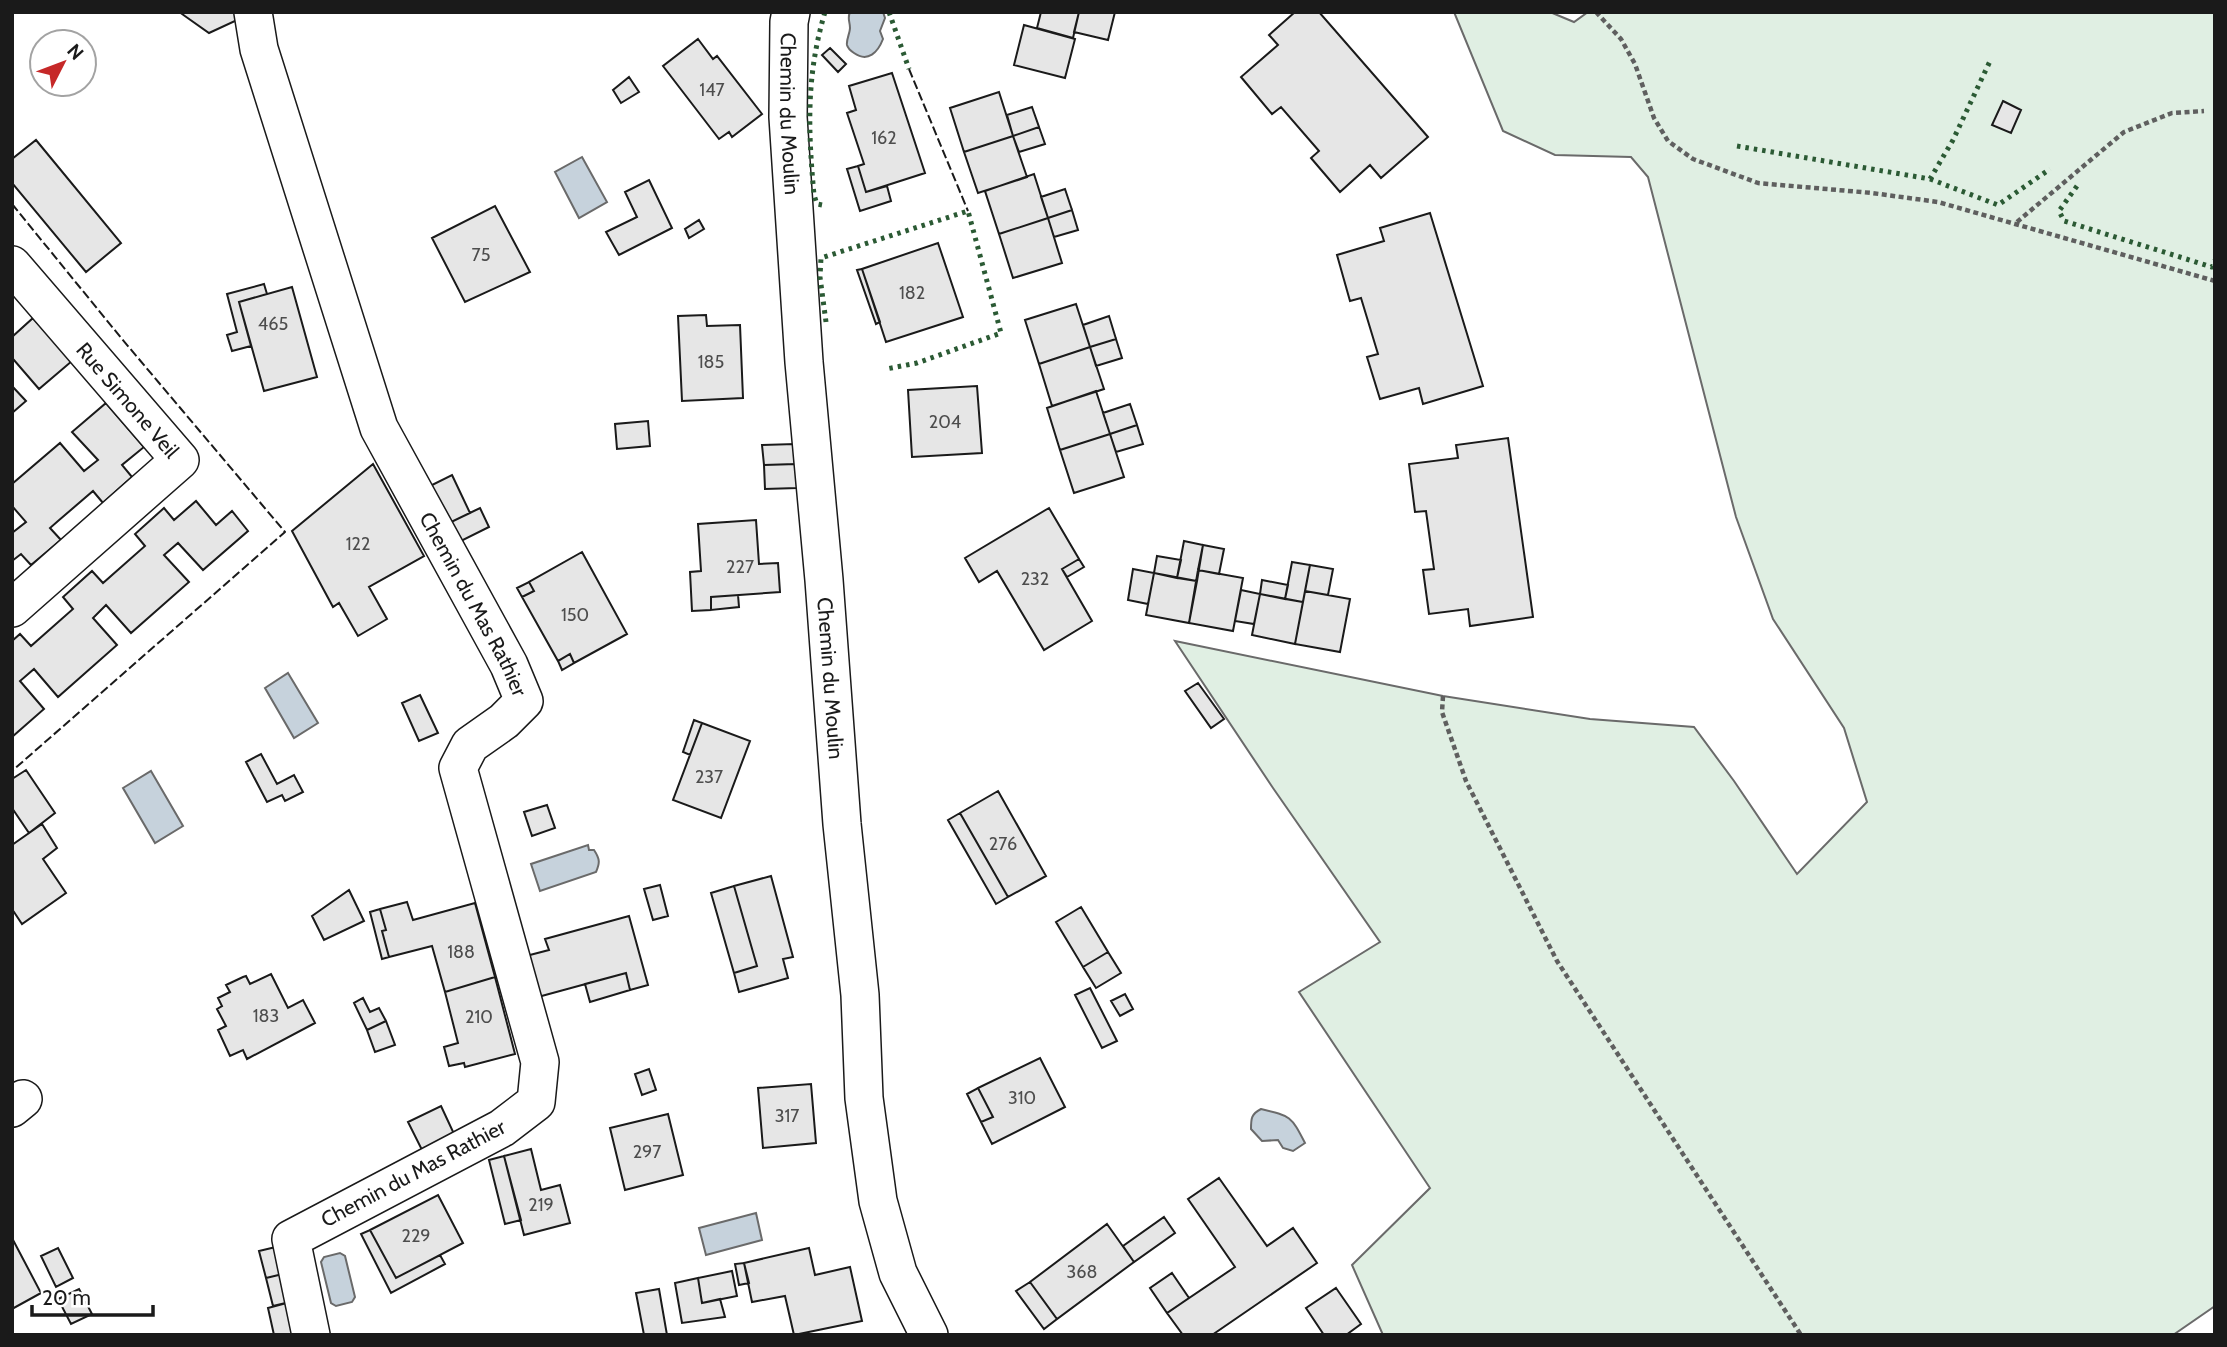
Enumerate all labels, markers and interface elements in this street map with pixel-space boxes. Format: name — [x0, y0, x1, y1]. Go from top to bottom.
north arrow — [28, 28, 98, 98]
street label: Chemin du Moulin — [775, 32, 806, 196]
text: N — [62, 39, 88, 65]
house number: 147 — [699, 79, 725, 101]
house number: 162 — [871, 127, 897, 149]
house number: 75 — [472, 244, 490, 266]
house number: 182 — [899, 282, 925, 304]
house number: 465 — [258, 313, 288, 335]
street label: Rue Simone Veil — [72, 337, 185, 463]
house number: 185 — [698, 351, 724, 373]
house number: 204 — [929, 411, 961, 433]
street label: Chemin du Mas Rathier — [415, 507, 533, 700]
house number: 122 — [346, 533, 370, 555]
house number: 227 — [726, 556, 754, 578]
house number: 232 — [1021, 568, 1049, 590]
street label: Chemin du Moulin — [813, 596, 850, 760]
house number: 150 — [561, 604, 589, 626]
house number: 237 — [695, 766, 723, 788]
house number: 276 — [989, 833, 1017, 855]
house number: 188 — [447, 941, 475, 963]
house number: 183 — [253, 1005, 279, 1027]
house number: 210 — [465, 1006, 493, 1028]
house number: 310 — [1008, 1087, 1036, 1109]
house number: 317 — [775, 1105, 799, 1127]
street label: Chemin du Mas Rathier — [317, 1114, 510, 1232]
house number: 297 — [633, 1141, 661, 1163]
house number: 219 — [528, 1194, 554, 1216]
house number: 229 — [401, 1225, 431, 1247]
house number: 368 — [1067, 1261, 1097, 1283]
scale bar — [32, 1274, 152, 1318]
text: 20 m — [42, 1285, 91, 1310]

